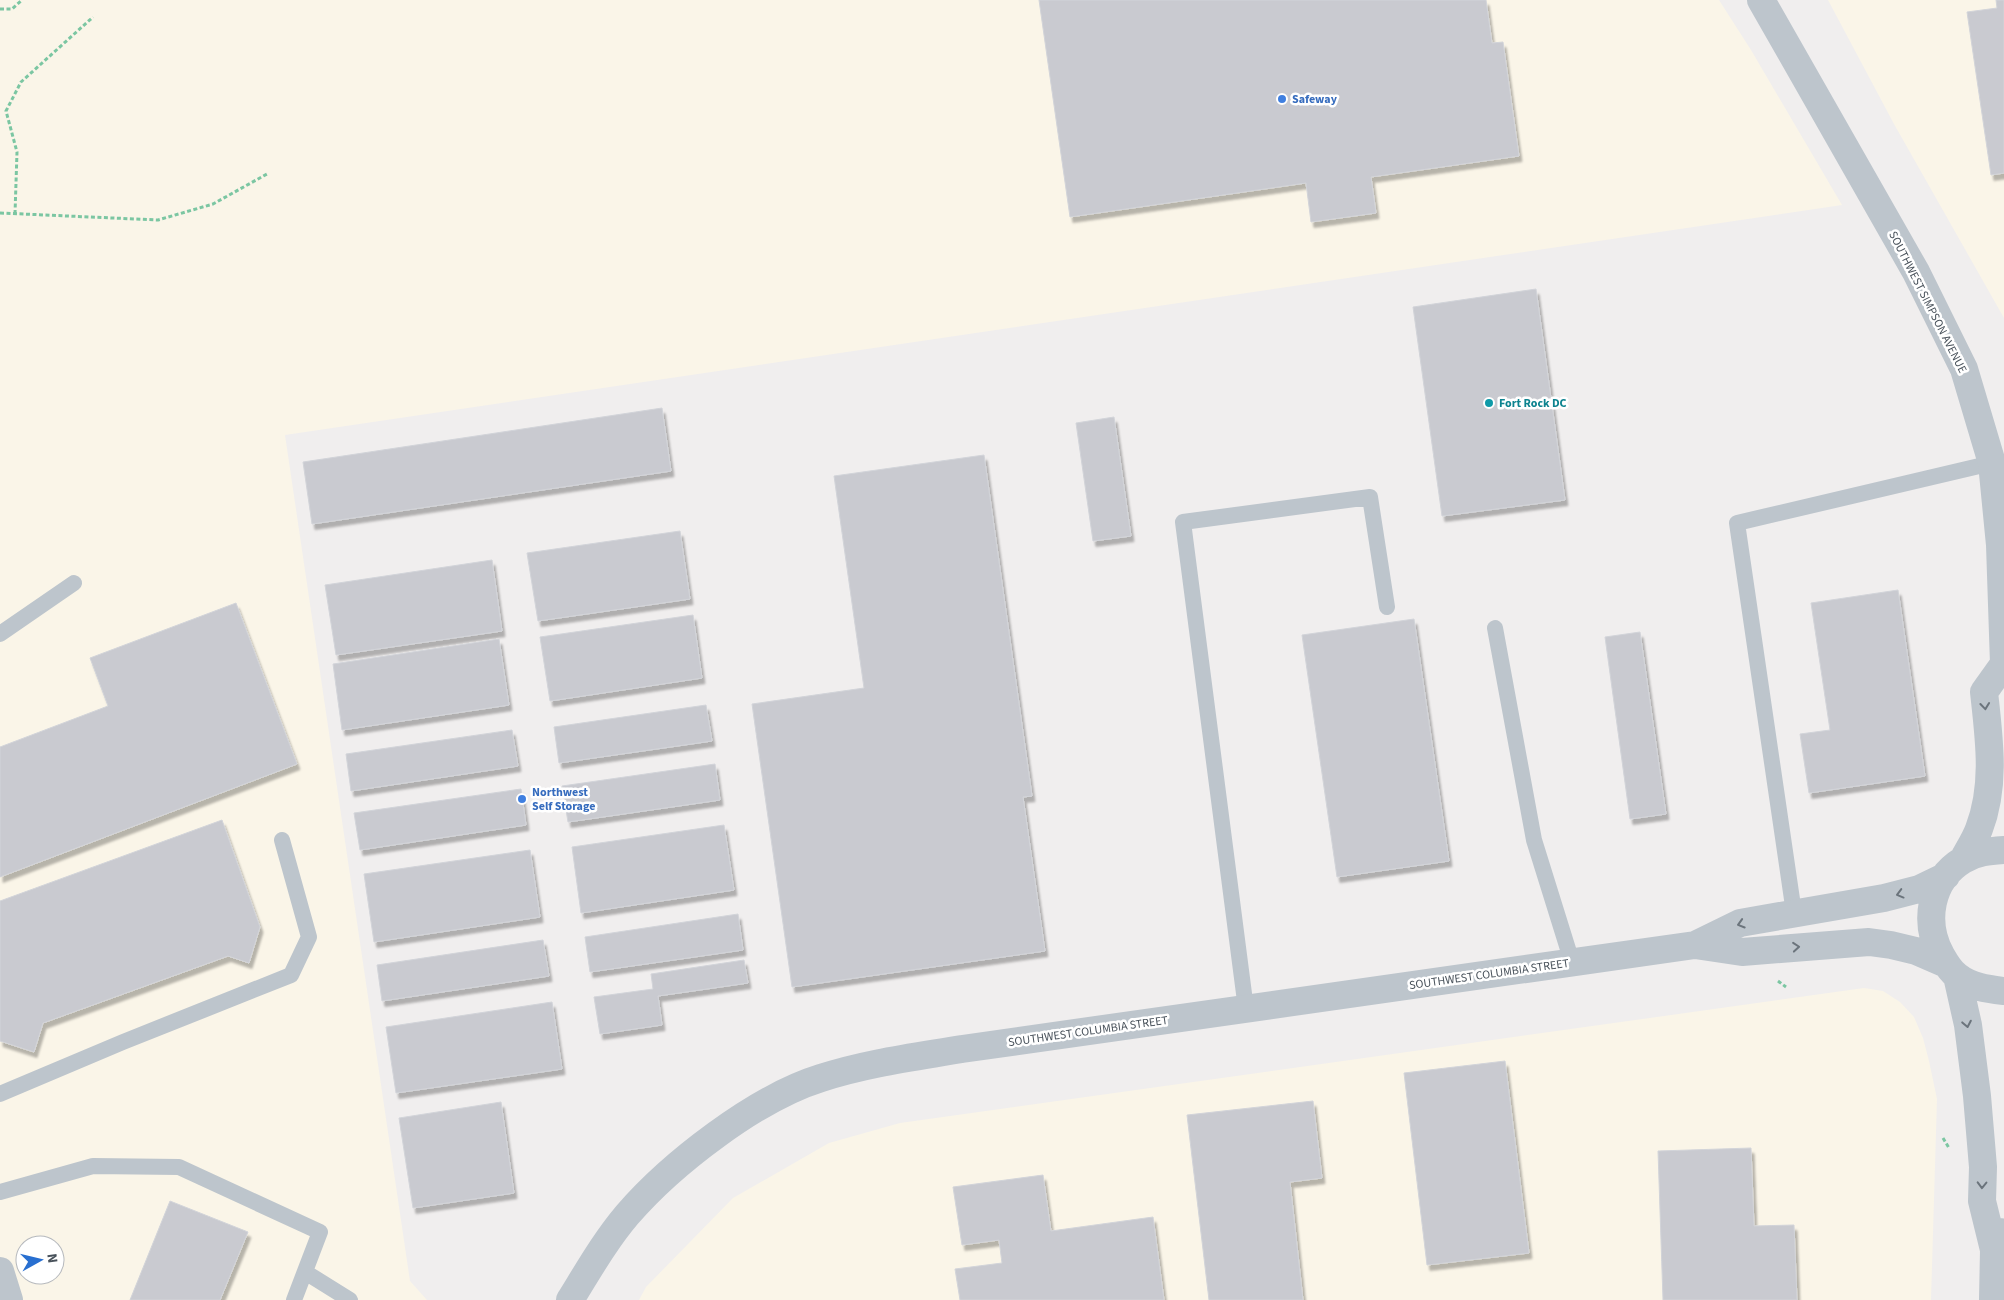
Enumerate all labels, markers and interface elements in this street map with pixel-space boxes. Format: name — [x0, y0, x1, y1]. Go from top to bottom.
place label: Safeway — [1292, 91, 1338, 108]
marker: Safeway — [1276, 93, 1288, 105]
street label: SOUTHWEST SIMPSON AVENUE — [1884, 228, 1971, 376]
place label: Fort Rock DC — [1499, 395, 1567, 412]
marker: Fort Rock DC — [1483, 397, 1495, 409]
one-way arrow — [1979, 702, 1990, 710]
place label: Northwest Self Storage — [532, 784, 595, 815]
marker: Northwest Self Storage — [516, 793, 528, 805]
one-way arrow — [1897, 888, 1905, 898]
one-way arrow — [1737, 919, 1746, 929]
one-way arrow — [1792, 942, 1800, 953]
street label: SOUTHWEST COLUMBIA STREET — [1408, 955, 1571, 994]
street label: SOUTHWEST COLUMBIA STREET — [1007, 1012, 1170, 1051]
one-way arrow — [1961, 1019, 1972, 1028]
one-way arrow — [1977, 1182, 1987, 1189]
north arrow — [15, 1235, 65, 1285]
text: N — [41, 1252, 62, 1264]

